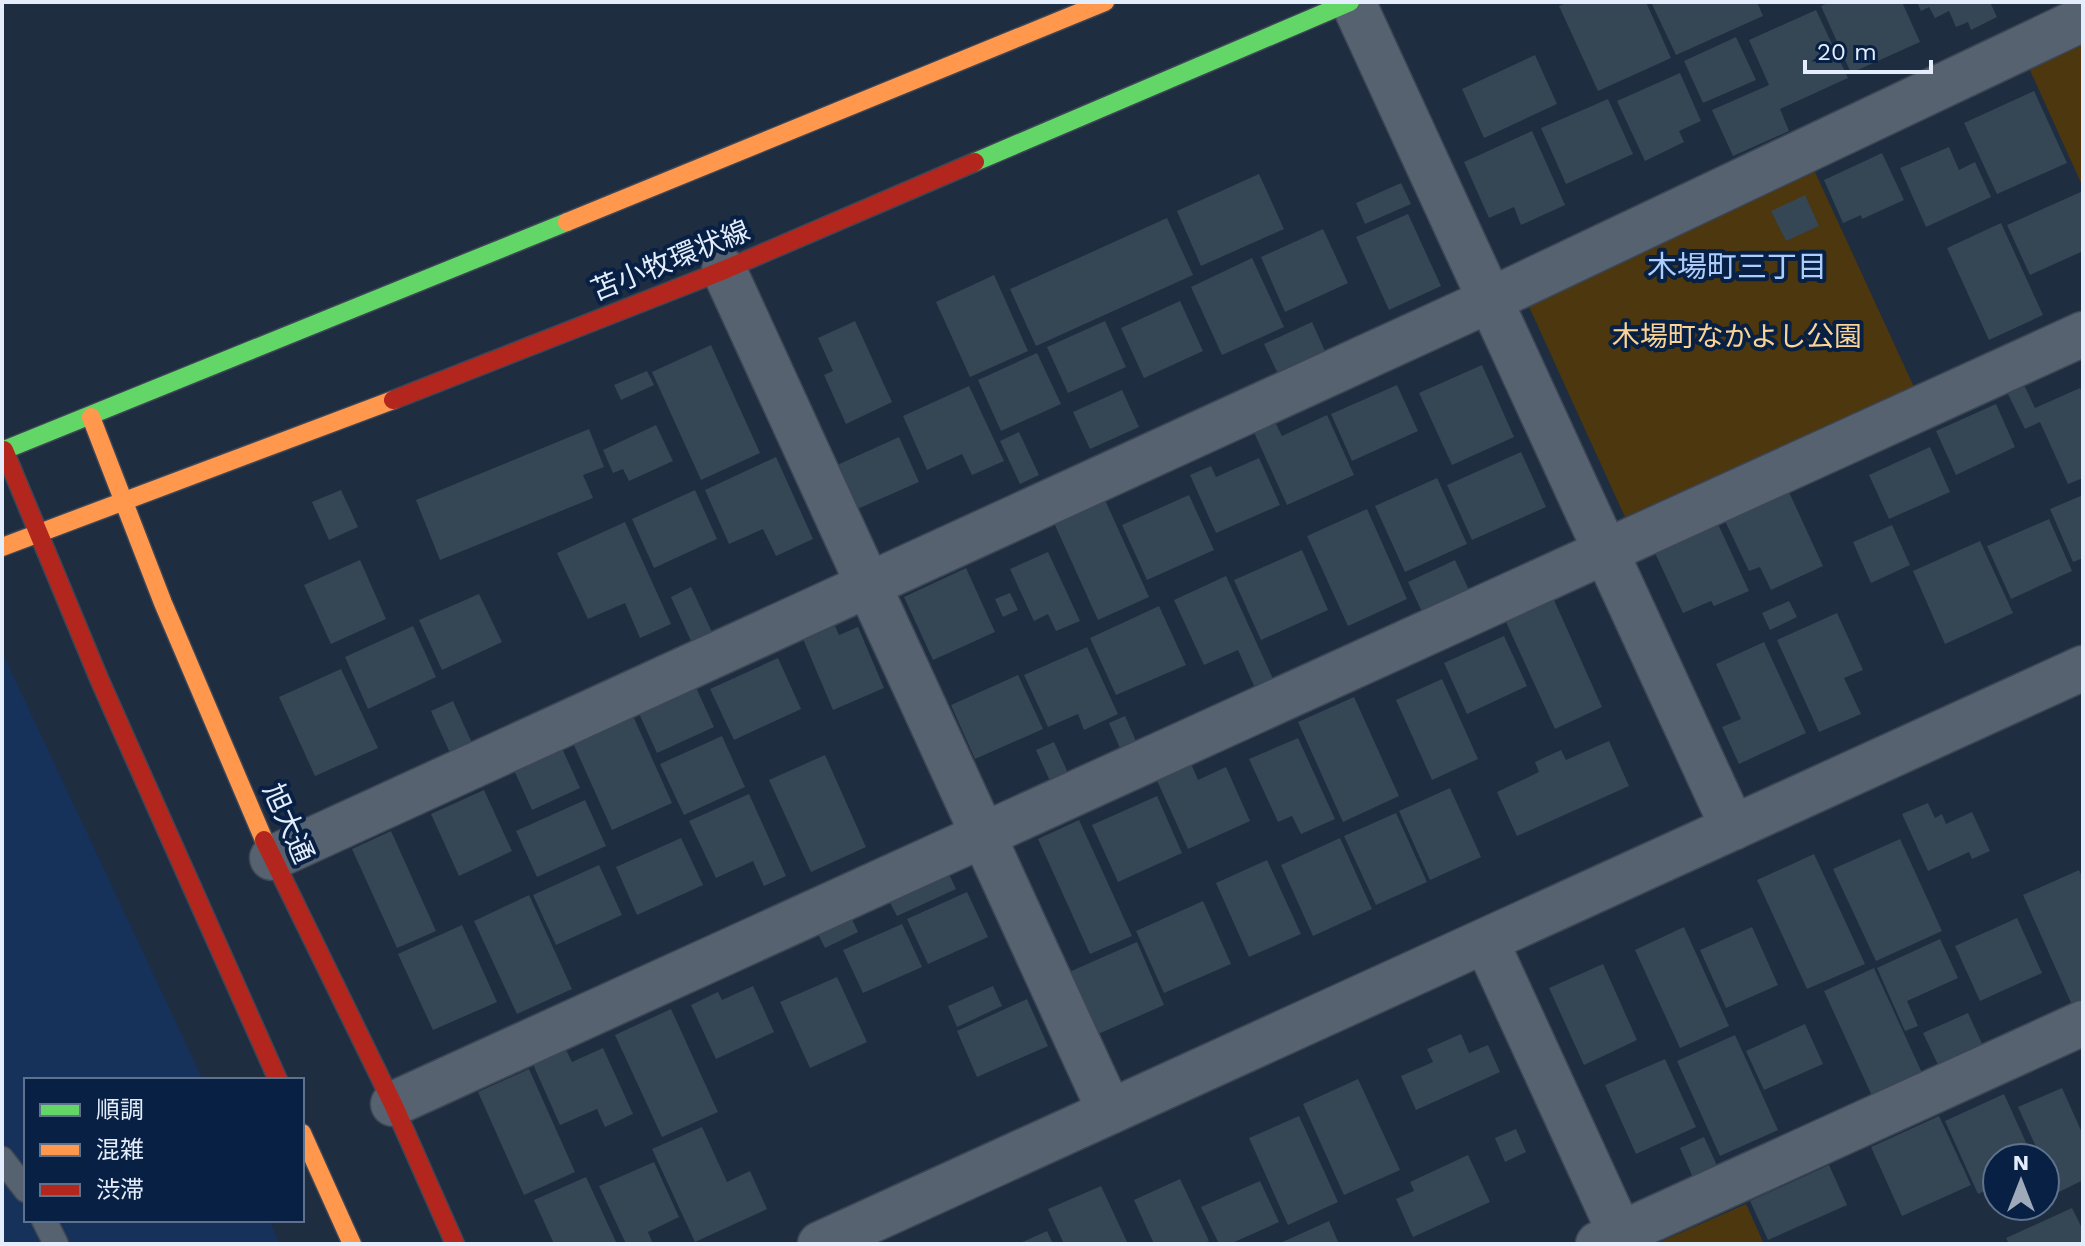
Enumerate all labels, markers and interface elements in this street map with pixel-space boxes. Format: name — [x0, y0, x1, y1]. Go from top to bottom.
scale bar — [1805, 24, 1931, 74]
text: 20 m — [1817, 38, 1877, 66]
street label: 苫小牧環状線 — [586, 214, 754, 307]
district label: 木場町三丁目 — [1647, 249, 1827, 284]
park label: 木場町なかよし公園 — [1612, 320, 1862, 353]
street label: 旭大通 — [256, 778, 321, 868]
legend — [24, 1078, 304, 1222]
text: 順調 — [96, 1096, 144, 1124]
text: 混雑 — [96, 1136, 144, 1164]
north arrow — [1981, 1142, 2061, 1222]
text: N — [2013, 1150, 2029, 1175]
text: 渋滞 — [96, 1176, 144, 1204]

